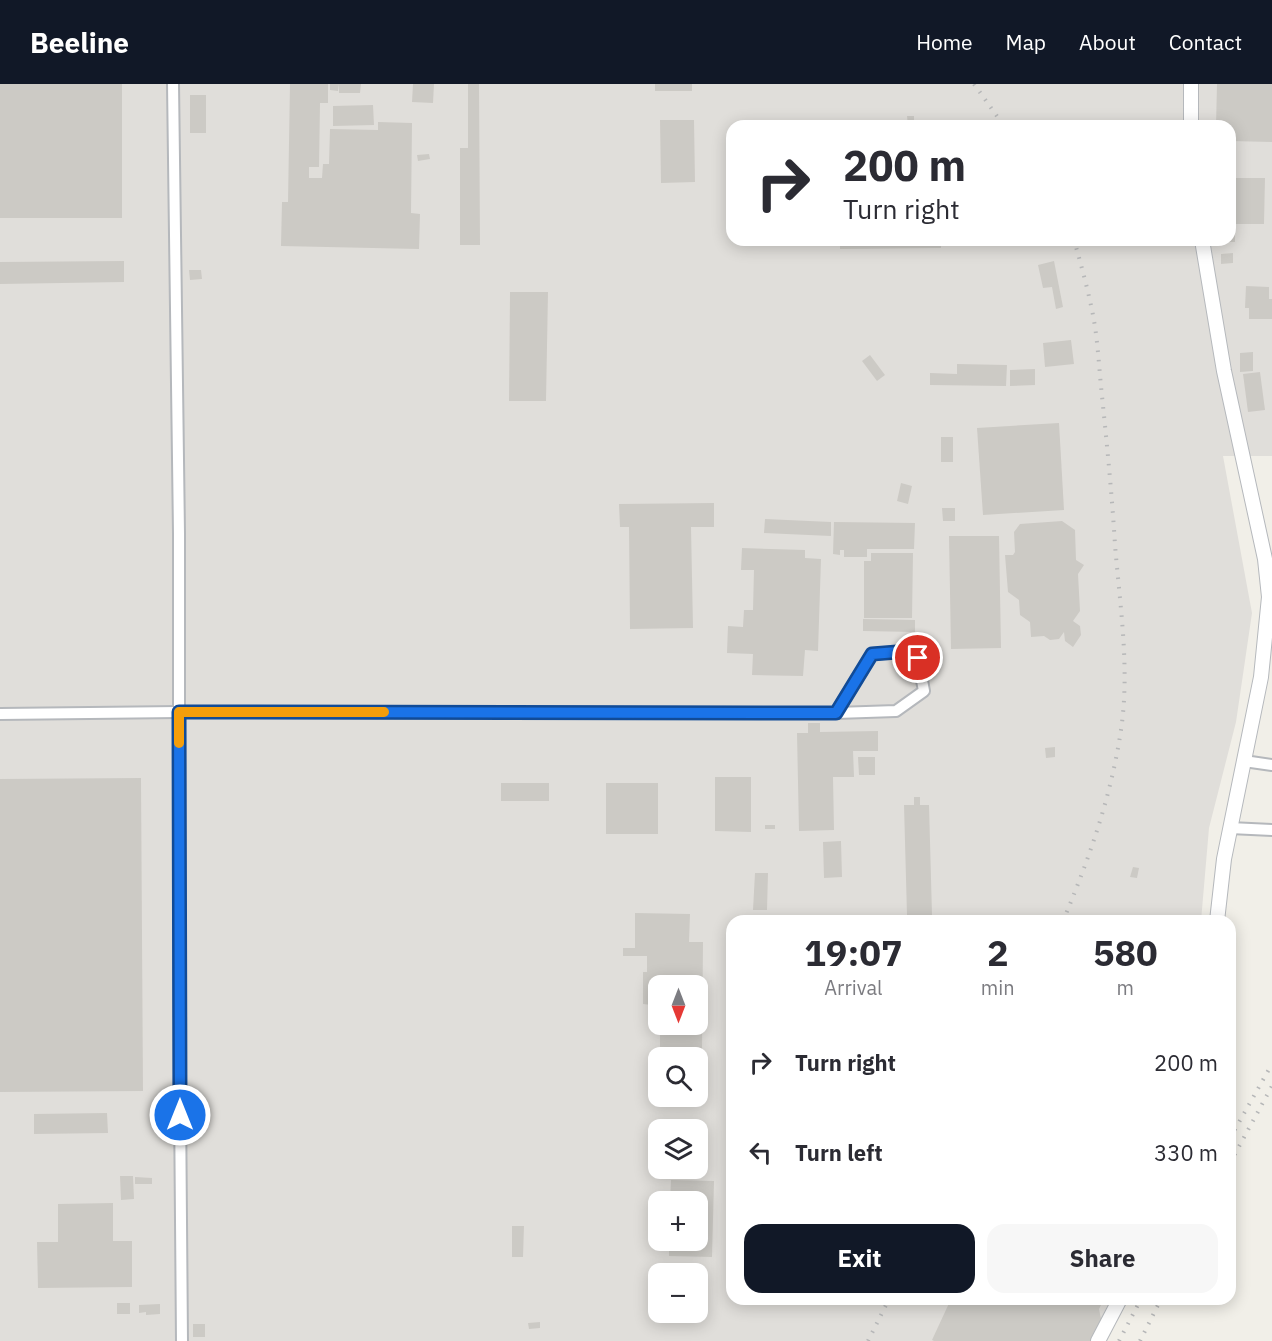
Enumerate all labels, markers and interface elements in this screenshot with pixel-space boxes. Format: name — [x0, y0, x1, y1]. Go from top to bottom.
text: Beeline — [30, 24, 129, 61]
text: Home — [916, 28, 973, 56]
text: Map — [1006, 28, 1046, 56]
text: About — [1079, 28, 1136, 56]
text: Contact — [1169, 28, 1242, 56]
text: 200 m — [843, 138, 966, 193]
icon: right — [744, 144, 822, 222]
text: Turn right — [843, 191, 960, 226]
pin — [892, 632, 943, 683]
icon: arrive — [901, 641, 934, 674]
text: 19:07 — [804, 929, 903, 976]
text: 2 — [987, 929, 1009, 976]
text: 580 — [1093, 929, 1158, 976]
text: Arrival — [824, 974, 883, 1001]
text: min — [981, 974, 1015, 1001]
text: m — [1117, 974, 1134, 1001]
north arrow — [648, 975, 708, 1035]
map controls — [648, 975, 708, 1323]
icon: right — [744, 1046, 777, 1079]
button: search — [648, 1047, 708, 1107]
text: Turn right — [795, 1048, 896, 1077]
text: 200 m — [1154, 1048, 1218, 1077]
position arrow — [148, 1083, 212, 1147]
button: layers — [648, 1119, 708, 1179]
icon: left — [744, 1136, 777, 1169]
text: Turn left — [795, 1138, 883, 1167]
text: 330 m — [1154, 1138, 1218, 1167]
button: + — [648, 1191, 708, 1251]
button: Exit — [744, 1224, 975, 1293]
button: Share — [987, 1224, 1218, 1293]
button: − — [648, 1263, 708, 1323]

